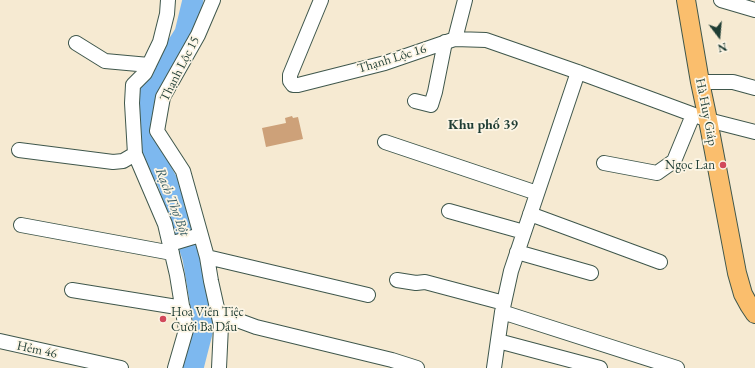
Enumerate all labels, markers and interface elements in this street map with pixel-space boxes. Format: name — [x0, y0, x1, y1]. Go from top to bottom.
north arrow — [699, 16, 739, 56]
street label: Thạnh Lộc 15 — [157, 34, 203, 104]
text: N — [716, 40, 729, 55]
street label: Thạnh Lộc 16 — [356, 41, 428, 77]
street label: Hà Huy Giáp — [692, 77, 720, 147]
district label: Khu phố 39 — [448, 117, 518, 133]
place label: Ngọc Lan — [665, 157, 715, 173]
marker: Ngọc Lan — [718, 160, 728, 170]
water label: Rạch Thợ Bột — [151, 165, 193, 239]
place label: Hoa Viên Tiệc Cưới Ba Dẩu — [171, 304, 244, 335]
marker: Hoa Viên Tiệc Cưới Ba Dẩu — [158, 314, 168, 324]
street label: Hẻm 46 — [15, 338, 59, 362]

